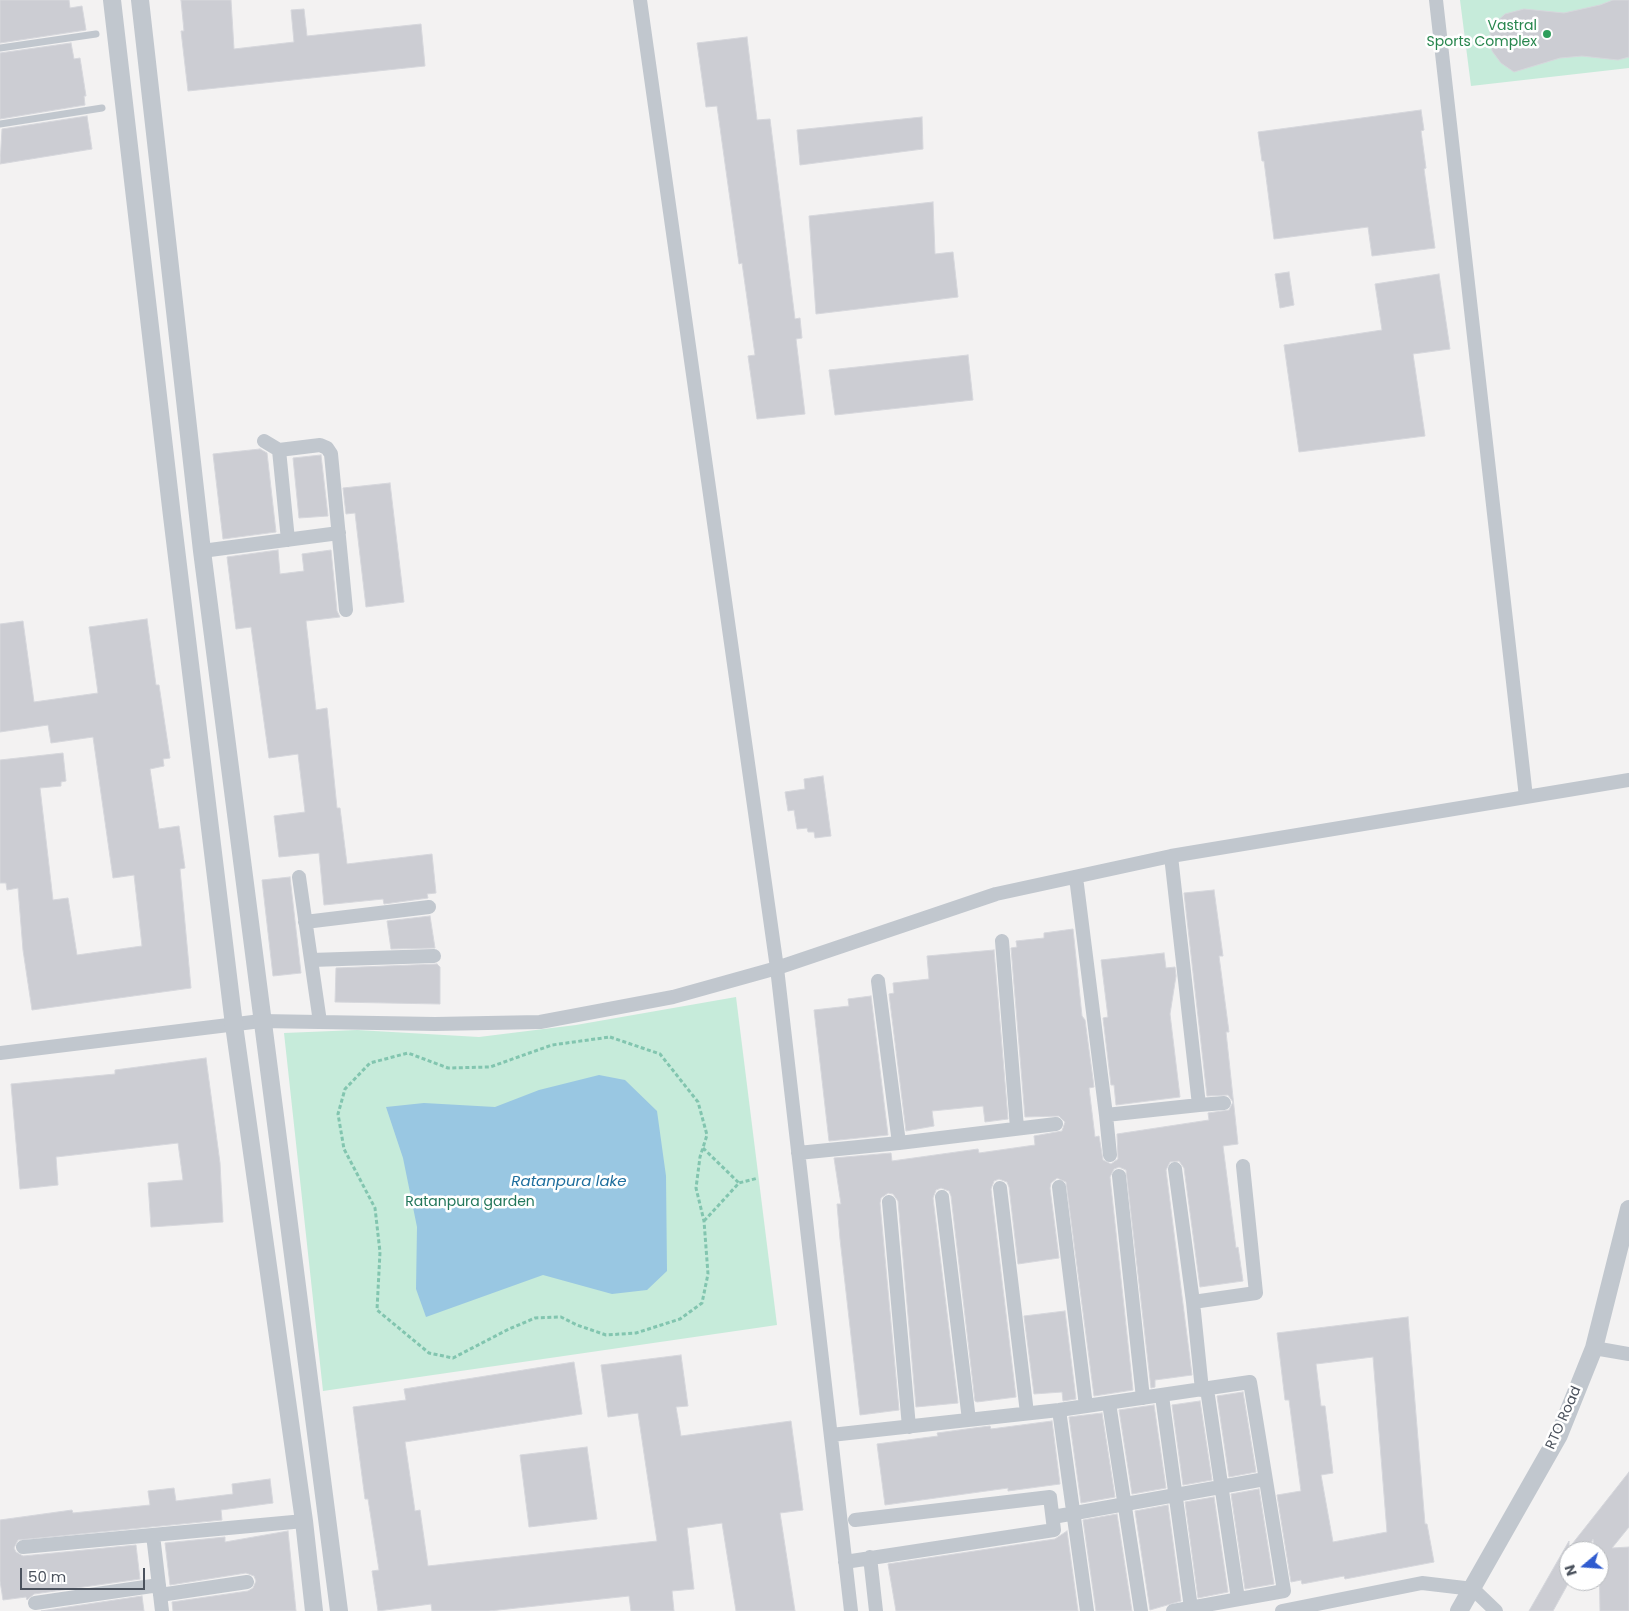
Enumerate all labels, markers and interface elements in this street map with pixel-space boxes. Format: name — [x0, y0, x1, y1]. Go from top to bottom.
place label: Vastral Sports Complex — [1427, 18, 1537, 50]
marker: Vastral Sports Complex — [1541, 28, 1553, 40]
water label: Ratanpura lake — [511, 1173, 627, 1191]
park label: Ratanpura garden — [405, 1194, 535, 1210]
street label: RTO Road — [1543, 1384, 1585, 1452]
north arrow — [1559, 1541, 1609, 1591]
scale bar — [22, 1558, 148, 1590]
text: N — [1560, 1562, 1582, 1578]
text: 50 m — [28, 1566, 66, 1587]

